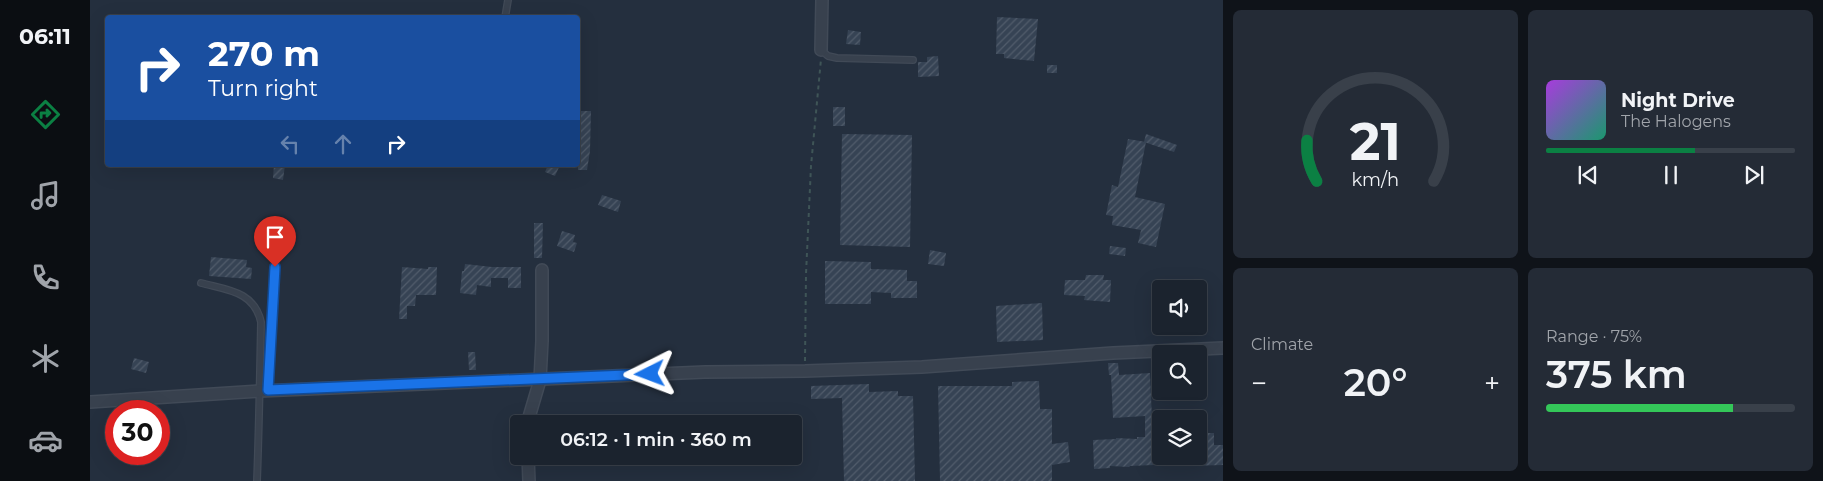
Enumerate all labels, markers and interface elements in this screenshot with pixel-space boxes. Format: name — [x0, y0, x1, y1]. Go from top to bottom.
text: 06:11 — [19, 23, 71, 50]
text: 270 m — [208, 32, 320, 75]
icon: right — [125, 35, 190, 100]
text: Turn right — [208, 75, 318, 102]
text: Night Drive — [1621, 89, 1735, 112]
icon: directions — [28, 97, 63, 132]
text: 21 — [1350, 110, 1401, 173]
text: The Halogens — [1621, 112, 1731, 131]
icon: left — [276, 130, 304, 158]
icon: ahead — [329, 130, 357, 158]
icon: right — [382, 130, 410, 158]
icon: previous — [1574, 161, 1602, 189]
icon: pause — [1657, 161, 1685, 189]
icon: next — [1740, 161, 1768, 189]
text: km/h — [1352, 169, 1399, 190]
icon: music — [28, 178, 63, 213]
pin — [254, 216, 296, 267]
icon: arrive — [261, 223, 289, 251]
icon: phone — [28, 260, 63, 295]
map controls — [1152, 280, 1207, 465]
button: sound — [1152, 280, 1207, 335]
text: Range · 75% — [1546, 327, 1642, 346]
text: Climate — [1251, 335, 1313, 354]
icon: climate — [28, 341, 63, 376]
button: search — [1152, 345, 1207, 400]
position arrow — [623, 347, 675, 399]
text: 375 km — [1546, 351, 1687, 398]
text: 20° — [1344, 359, 1407, 406]
text: − — [1251, 366, 1267, 400]
text: + — [1484, 366, 1500, 400]
speed limit sign: 30 — [105, 400, 170, 465]
button: layers — [1152, 410, 1207, 465]
icon: car — [28, 423, 63, 458]
text: 06:12 · 1 min · 360 m — [560, 428, 752, 451]

